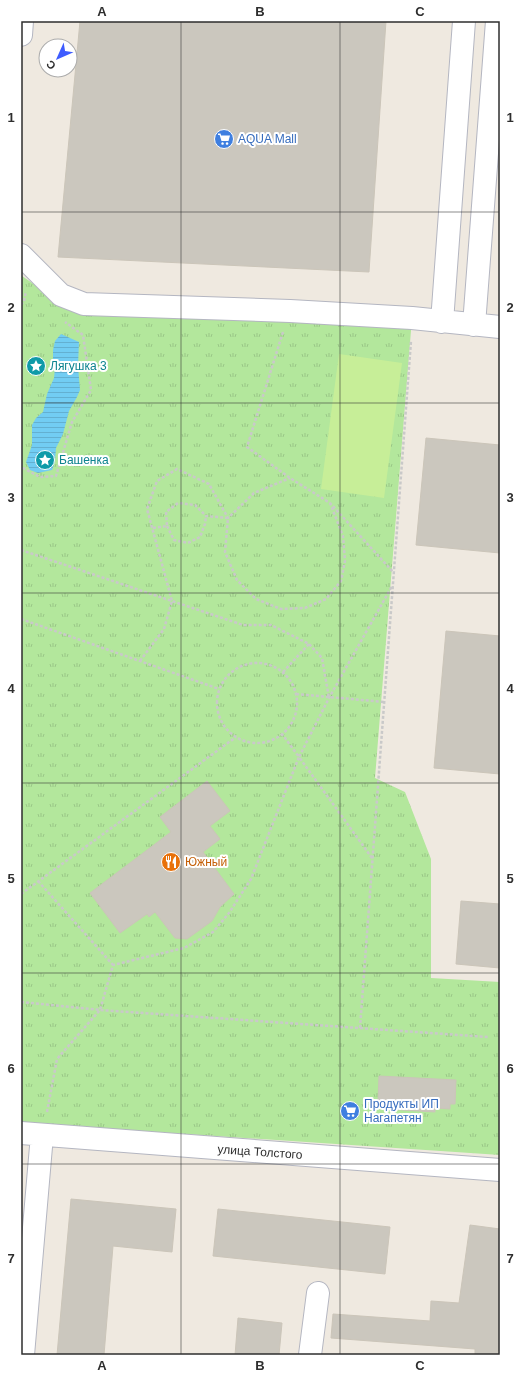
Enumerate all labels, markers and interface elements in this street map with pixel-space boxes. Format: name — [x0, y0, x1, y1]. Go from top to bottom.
text: A — [97, 4, 107, 19]
text: B — [255, 4, 265, 19]
text: C — [415, 4, 425, 19]
north arrow — [38, 38, 78, 78]
text: С — [44, 58, 58, 72]
text: 1 — [7, 110, 15, 125]
text: 1 — [506, 110, 514, 125]
supermarket icon: AQUA Mall — [213, 128, 235, 150]
place label: AQUA Mall — [238, 132, 297, 146]
text: 2 — [7, 300, 15, 315]
text: 2 — [506, 300, 514, 315]
place icon: Лягушка 3 — [25, 355, 47, 377]
place label: Лягушка 3 — [50, 359, 107, 373]
place icon: Башенка — [34, 449, 56, 471]
place label: Башенка — [59, 453, 109, 467]
text: 3 — [7, 490, 15, 505]
text: 3 — [506, 490, 514, 505]
text: 4 — [7, 681, 15, 696]
text: 4 — [506, 681, 514, 696]
restaurant icon: Южный — [160, 851, 182, 873]
place label: Южный — [185, 855, 227, 869]
text: 5 — [7, 871, 15, 886]
text: 5 — [506, 871, 514, 886]
text: 6 — [7, 1061, 15, 1076]
text: 6 — [506, 1061, 514, 1076]
place label: Продукты ИП Нагапетян — [364, 1097, 439, 1125]
supermarket icon: Продукты ИП Нагапетян — [339, 1100, 361, 1122]
street label: улица Толстого — [217, 1142, 303, 1162]
text: 7 — [7, 1251, 15, 1266]
text: 7 — [506, 1251, 514, 1266]
text: A — [97, 1358, 107, 1373]
text: B — [255, 1358, 265, 1373]
text: C — [415, 1358, 425, 1373]

